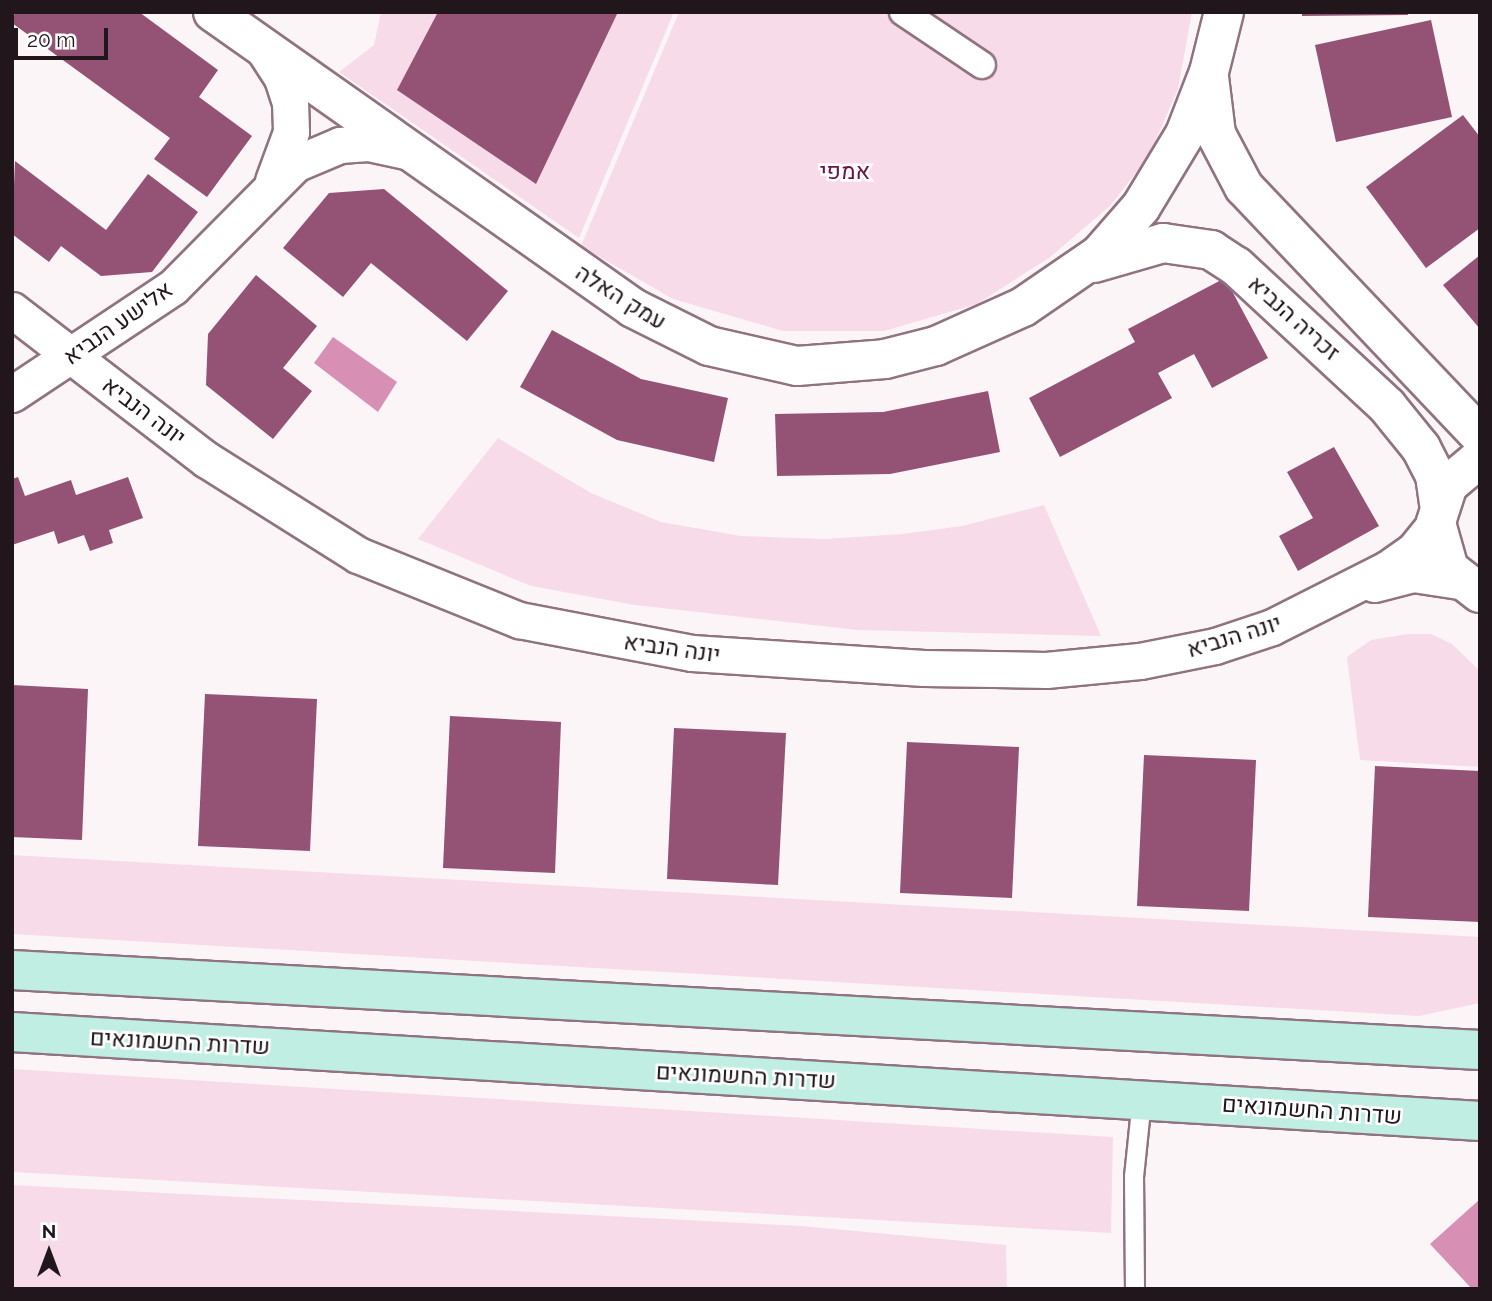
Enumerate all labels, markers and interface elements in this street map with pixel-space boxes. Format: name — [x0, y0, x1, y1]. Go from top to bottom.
scale bar — [18, 14, 112, 58]
text: 20 m — [27, 27, 75, 52]
park label: אמפי — [820, 157, 870, 185]
street label: עמק האלה — [571, 258, 671, 336]
street label: זכריה הנביא — [1242, 270, 1346, 366]
street label: אלישע הנביא — [58, 275, 178, 371]
street label: יונה הנביא — [97, 371, 191, 451]
street label: יונה הנביא — [1184, 609, 1284, 663]
street label: יונה הנביא — [622, 628, 722, 668]
street label: שדרות החשמונאים — [89, 1024, 271, 1060]
street label: שדרות החשמונאים — [655, 1058, 837, 1094]
street label: שדרות החשמונאים — [1221, 1090, 1403, 1130]
north arrow — [14, 1217, 84, 1287]
text: N — [42, 1220, 56, 1242]

